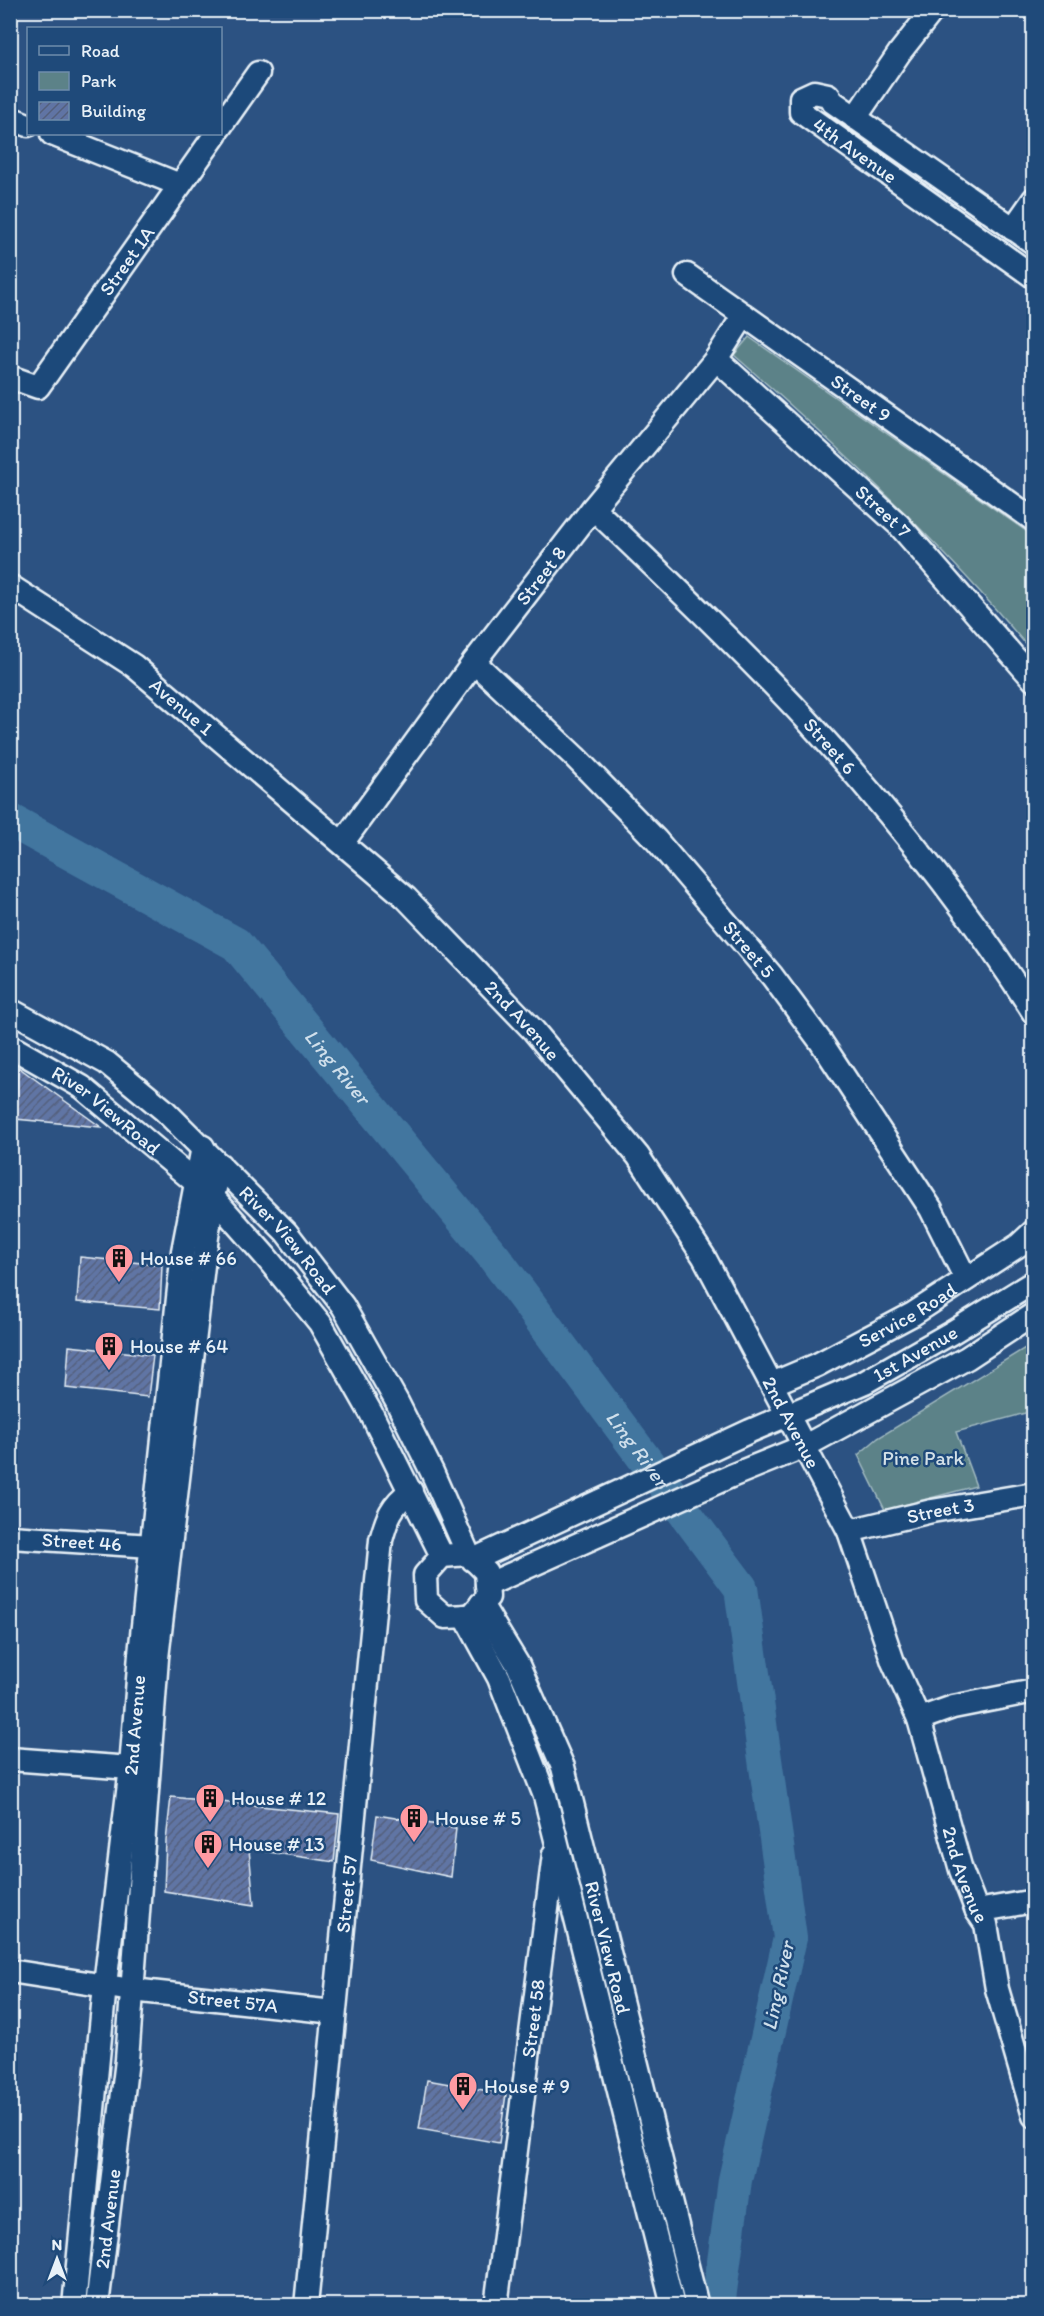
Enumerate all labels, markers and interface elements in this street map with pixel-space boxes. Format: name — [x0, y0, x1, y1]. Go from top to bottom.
legend — [27, 27, 222, 135]
text: Road — [81, 40, 120, 62]
text: Park — [81, 70, 116, 92]
text: Building — [81, 100, 147, 122]
street label: 4th Avenue — [808, 112, 902, 188]
street label: Street 1A — [94, 221, 160, 300]
street label: Street 9 — [826, 368, 896, 427]
street label: Street 7 — [850, 479, 916, 542]
street label: Street 8 — [510, 541, 571, 610]
street label: Avenue 1 — [145, 673, 218, 740]
street label: Street 6 — [799, 712, 862, 779]
street label: Street 5 — [718, 915, 780, 983]
street label: 2nd Avenue — [480, 975, 565, 1065]
water label: Ling River — [299, 1024, 378, 1111]
street label: River ViewRoad — [48, 1060, 166, 1160]
street label: River View Road — [234, 1180, 341, 1299]
building icon: House # 66 — [103, 1242, 135, 1284]
place label: House # 66 — [140, 1246, 237, 1270]
street label: Service Road — [854, 1277, 961, 1353]
street label: 1st Avenue — [868, 1320, 962, 1387]
building icon: House # 64 — [93, 1330, 125, 1372]
place label: House # 64 — [130, 1334, 228, 1358]
street label: 2nd Avenue — [757, 1372, 826, 1472]
water label: Ling River — [601, 1405, 676, 1494]
park label: Pine Park — [882, 1446, 964, 1470]
street label: Street 3 — [904, 1492, 976, 1529]
street label: Street 46 — [41, 1527, 123, 1556]
street label: 2nd Avenue — [118, 1674, 150, 1777]
building icon: House # 12 — [194, 1782, 226, 1824]
place label: House # 12 — [231, 1786, 327, 1810]
building icon: House # 5 — [398, 1802, 430, 1844]
place label: House # 5 — [435, 1806, 521, 1830]
street label: 2nd Avenue — [937, 1824, 994, 1928]
building icon: House # 13 — [192, 1828, 224, 1870]
place label: House # 13 — [229, 1832, 325, 1856]
street label: Street 57 — [331, 1854, 362, 1934]
street label: River View Road — [580, 1879, 636, 2017]
water label: Ling River — [756, 1937, 800, 2032]
street label: Street 58 — [516, 1978, 550, 2059]
street label: Street 57A — [187, 1984, 279, 2018]
building icon: House # 9 — [447, 2070, 479, 2112]
place label: House # 9 — [484, 2074, 570, 2098]
street label: 2nd Avenue — [90, 2167, 126, 2270]
north arrow — [27, 2229, 87, 2289]
text: N — [52, 2235, 62, 2254]

